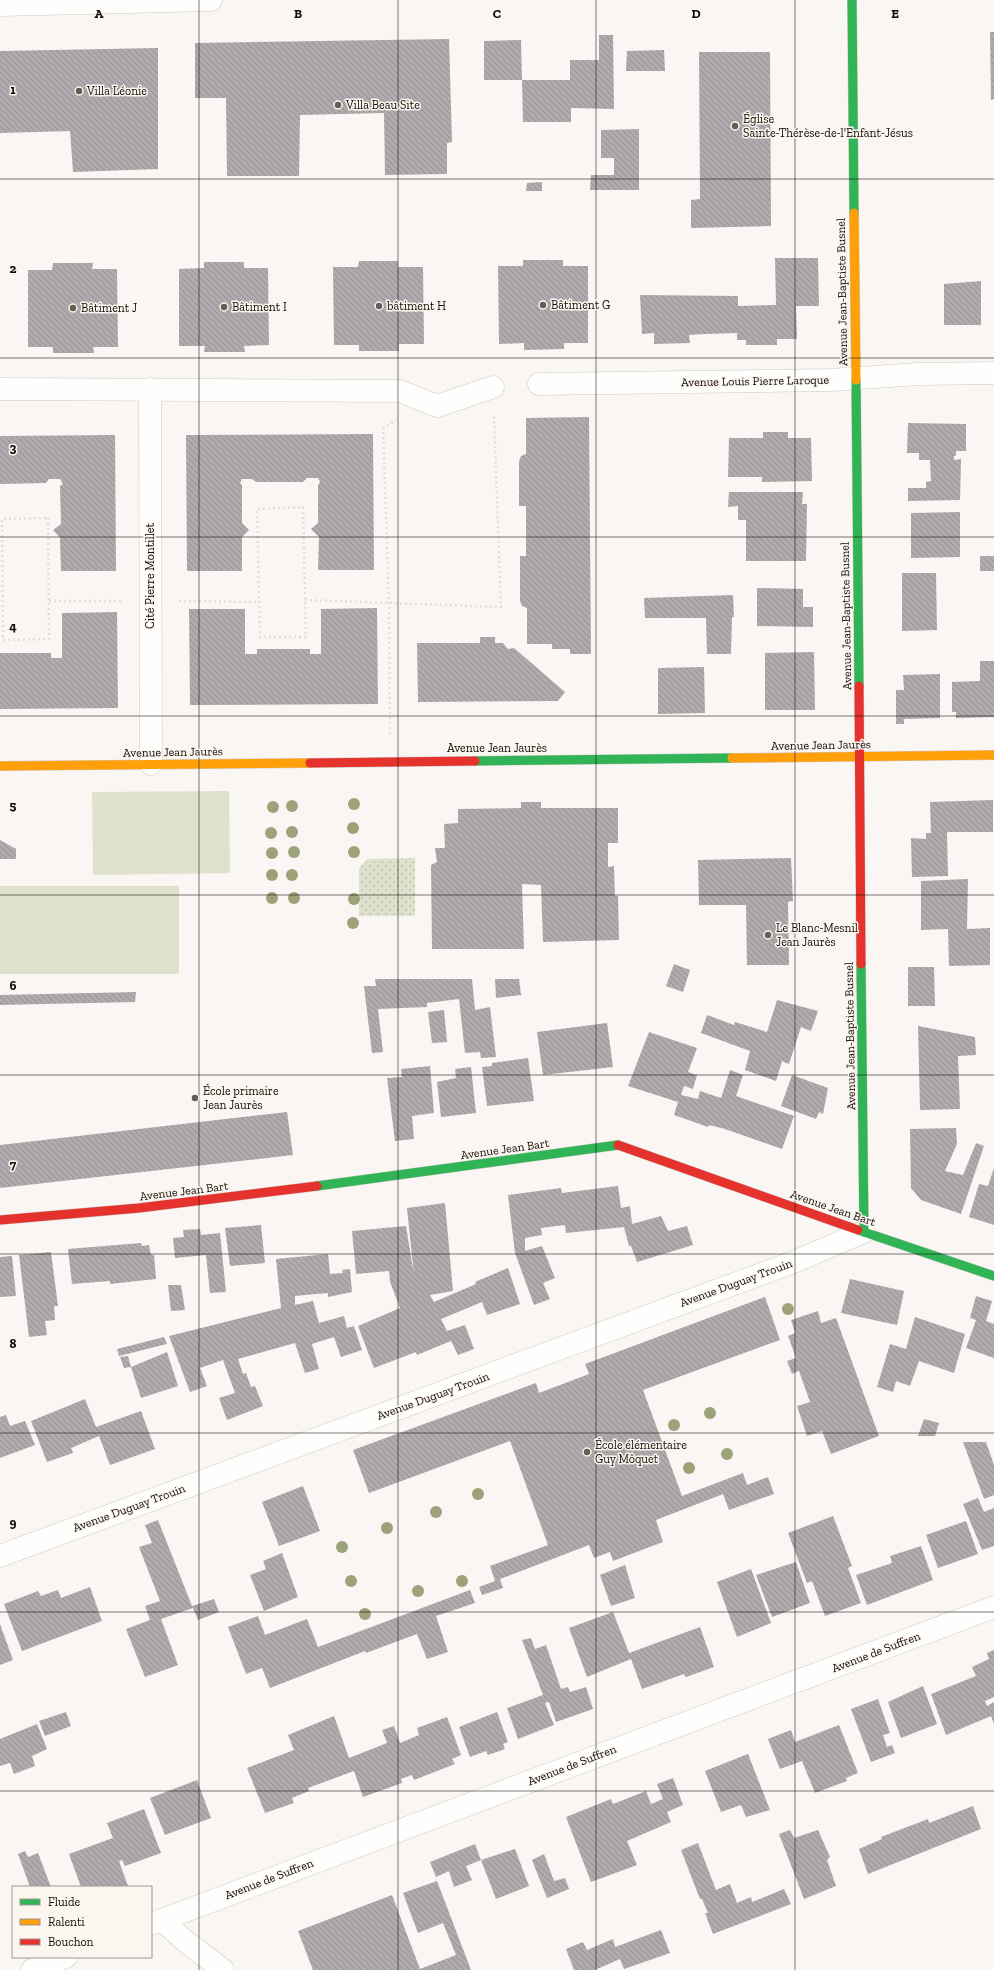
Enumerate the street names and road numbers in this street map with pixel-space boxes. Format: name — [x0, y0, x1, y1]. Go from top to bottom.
street label: Avenue Jean-Baptiste Busnel — [834, 218, 850, 366]
street label: Avenue Louis Pierre Laroque — [681, 373, 830, 389]
street label: Cité Pierre Montillet — [143, 523, 157, 629]
street label: Avenue Jean-Baptiste Busnel — [838, 542, 854, 690]
street label: Avenue Jean Jaurès — [771, 737, 871, 753]
street label: Avenue Jean Jaurès — [447, 741, 547, 755]
street label: Avenue Jean Jaurès — [123, 744, 223, 760]
street label: Avenue Jean-Baptiste Busnel — [842, 962, 858, 1110]
street label: Avenue Jean Bart — [460, 1136, 551, 1162]
street label: Avenue Jean Bart — [139, 1179, 230, 1203]
street label: Avenue Jean Bart — [789, 1187, 878, 1229]
street label: Avenue Duguay Trouin — [678, 1256, 794, 1310]
street label: Avenue Duguay Trouin — [375, 1369, 491, 1423]
street label: Avenue Duguay Trouin — [71, 1481, 187, 1535]
street label: Avenue de Suffren — [830, 1629, 922, 1675]
street label: Avenue de Suffren — [526, 1742, 618, 1788]
street label: Avenue de Suffren — [223, 1856, 315, 1902]

